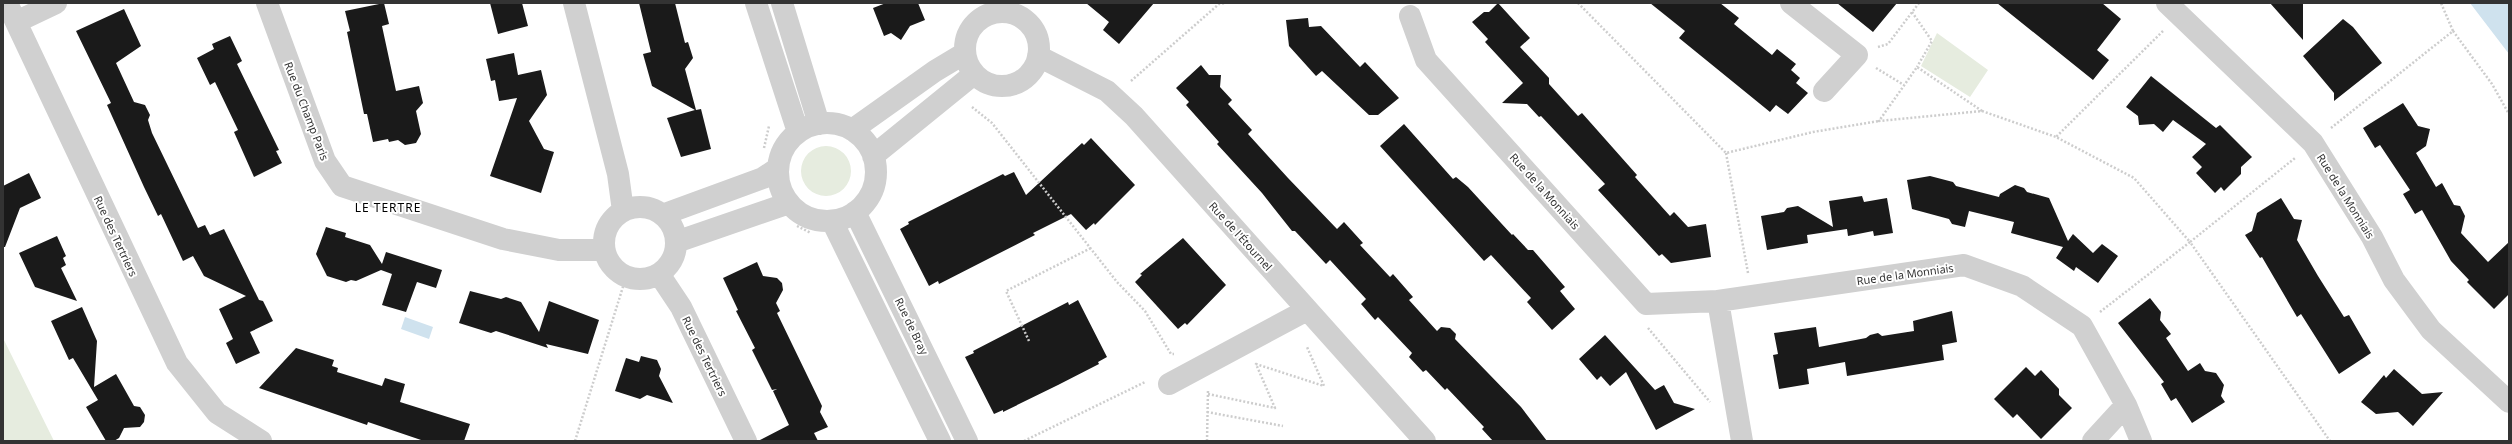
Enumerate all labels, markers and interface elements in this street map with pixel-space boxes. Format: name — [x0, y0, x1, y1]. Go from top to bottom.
street label: Rue du Champ Paris — [281, 60, 333, 162]
street label: Rue de la Monniais — [1507, 150, 1583, 232]
street label: Rue de la Monniais — [2314, 151, 2378, 241]
street label: Rue des Tertriers — [91, 193, 141, 279]
street label: Rue de l'Étournel — [1206, 198, 1276, 274]
district label: LE TERTRE — [355, 199, 421, 216]
street label: Rue de la Monniais — [1856, 260, 1954, 288]
street label: Rue de Bray — [892, 295, 932, 357]
street label: Rue des Tertriers — [679, 313, 731, 399]

